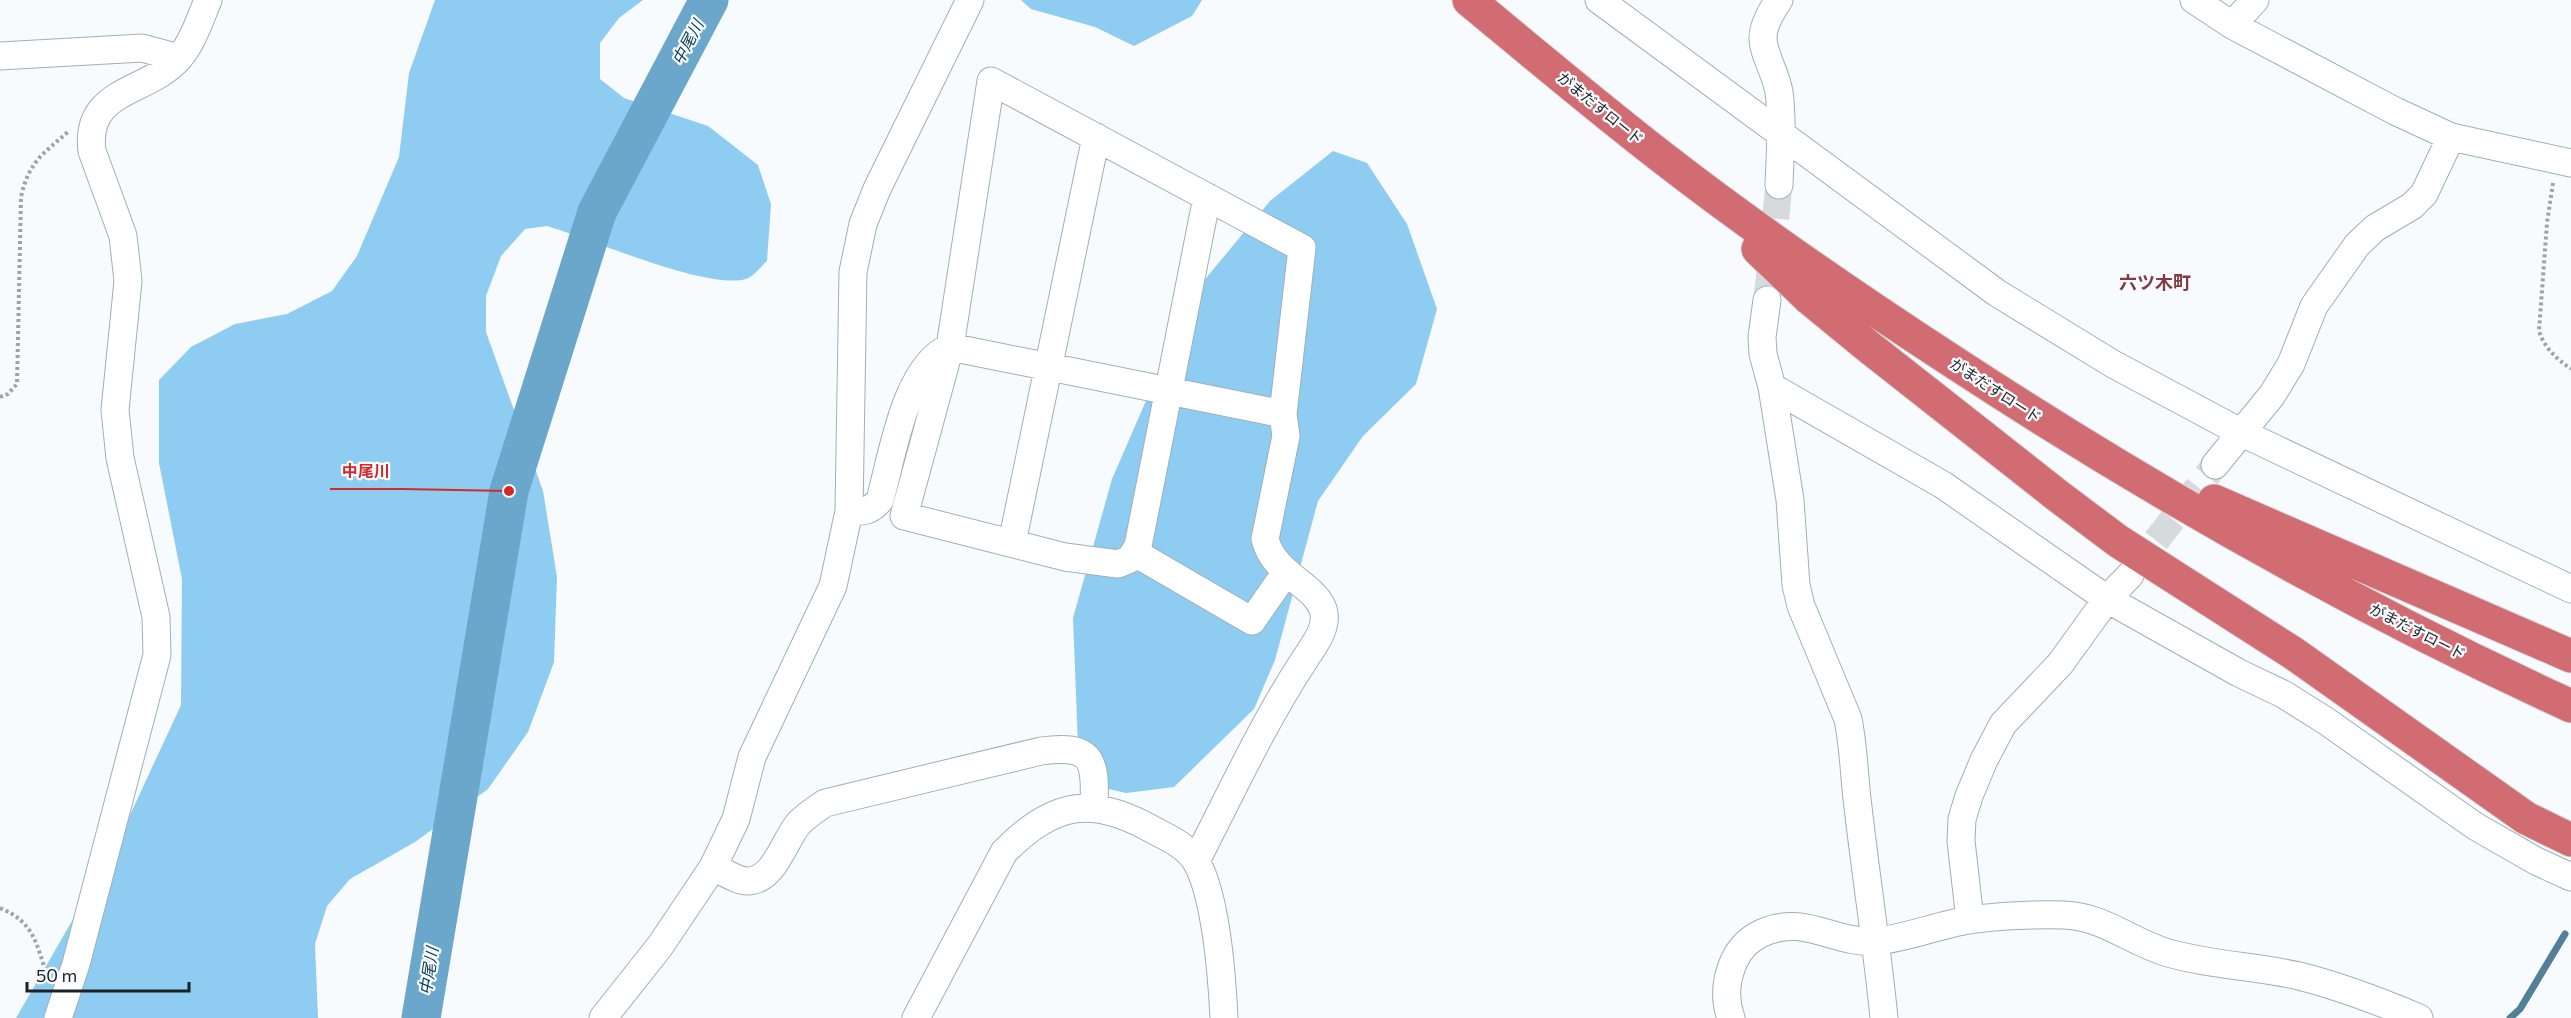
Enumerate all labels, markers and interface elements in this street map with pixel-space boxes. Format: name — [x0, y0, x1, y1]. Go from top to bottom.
water label: 中尾川 — [667, 15, 708, 68]
street label: がまだすロード — [1555, 68, 1647, 148]
district label: 六ツ木町 — [2119, 271, 2191, 293]
street label: がまだすロード — [1947, 354, 2045, 426]
callout: 中尾川 — [330, 455, 402, 489]
text: 中尾川 — [342, 461, 390, 480]
street label: がまだすロード — [2367, 599, 2469, 663]
water label: 中尾川 — [415, 944, 441, 996]
scale bar — [27, 955, 189, 993]
text: 50 m — [36, 964, 77, 986]

